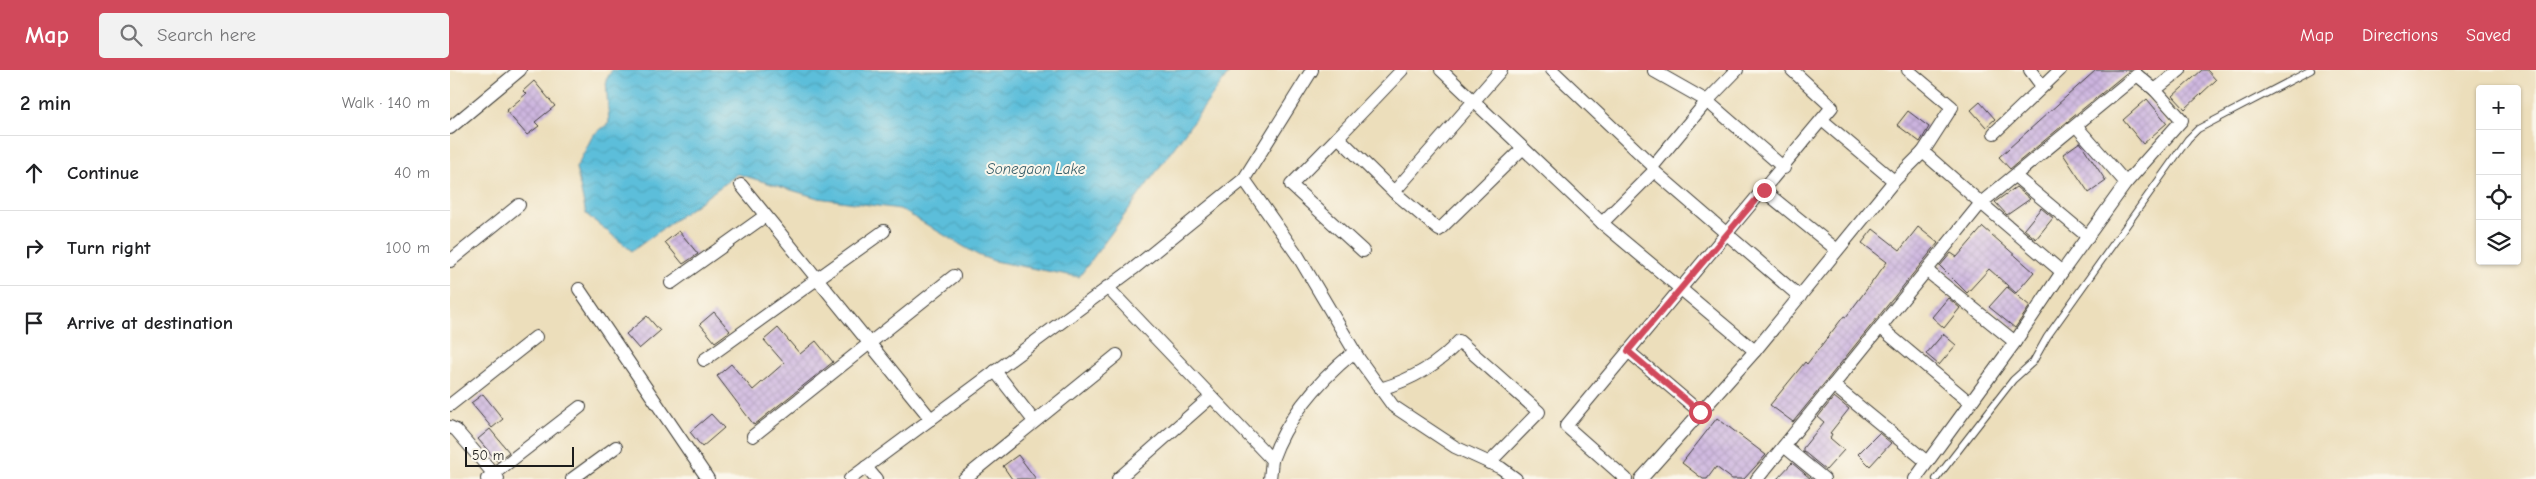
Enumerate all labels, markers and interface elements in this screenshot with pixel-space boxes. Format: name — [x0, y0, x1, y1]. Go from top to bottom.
search box — [99, 13, 449, 58]
text: Map — [25, 21, 69, 49]
icon: search — [117, 21, 145, 49]
text: Search here — [157, 24, 256, 46]
text: Map — [2300, 25, 2334, 46]
text: Directions — [2362, 25, 2438, 46]
text: Saved — [2466, 25, 2511, 46]
map controls — [2476, 85, 2521, 265]
button: + — [2476, 85, 2521, 130]
text: 2 min — [20, 91, 71, 115]
text: Walk · 140 m — [342, 94, 430, 112]
button: − — [2476, 130, 2521, 175]
icon: ahead — [20, 159, 48, 187]
water label: Sonegaon Lake — [987, 160, 1086, 178]
text: Continue — [67, 162, 139, 184]
text: 40 m — [394, 164, 430, 182]
button: locate — [2476, 175, 2521, 220]
route end — [1753, 179, 1776, 202]
button: layers — [2476, 220, 2521, 265]
icon: right — [20, 234, 48, 262]
text: Turn right — [67, 237, 151, 259]
text: 100 m — [386, 239, 430, 257]
icon: arrive — [20, 309, 48, 337]
text: Arrive at destination — [67, 312, 233, 334]
route start — [1689, 401, 1712, 424]
scale bar — [465, 444, 574, 467]
text: 50 m — [472, 447, 504, 464]

